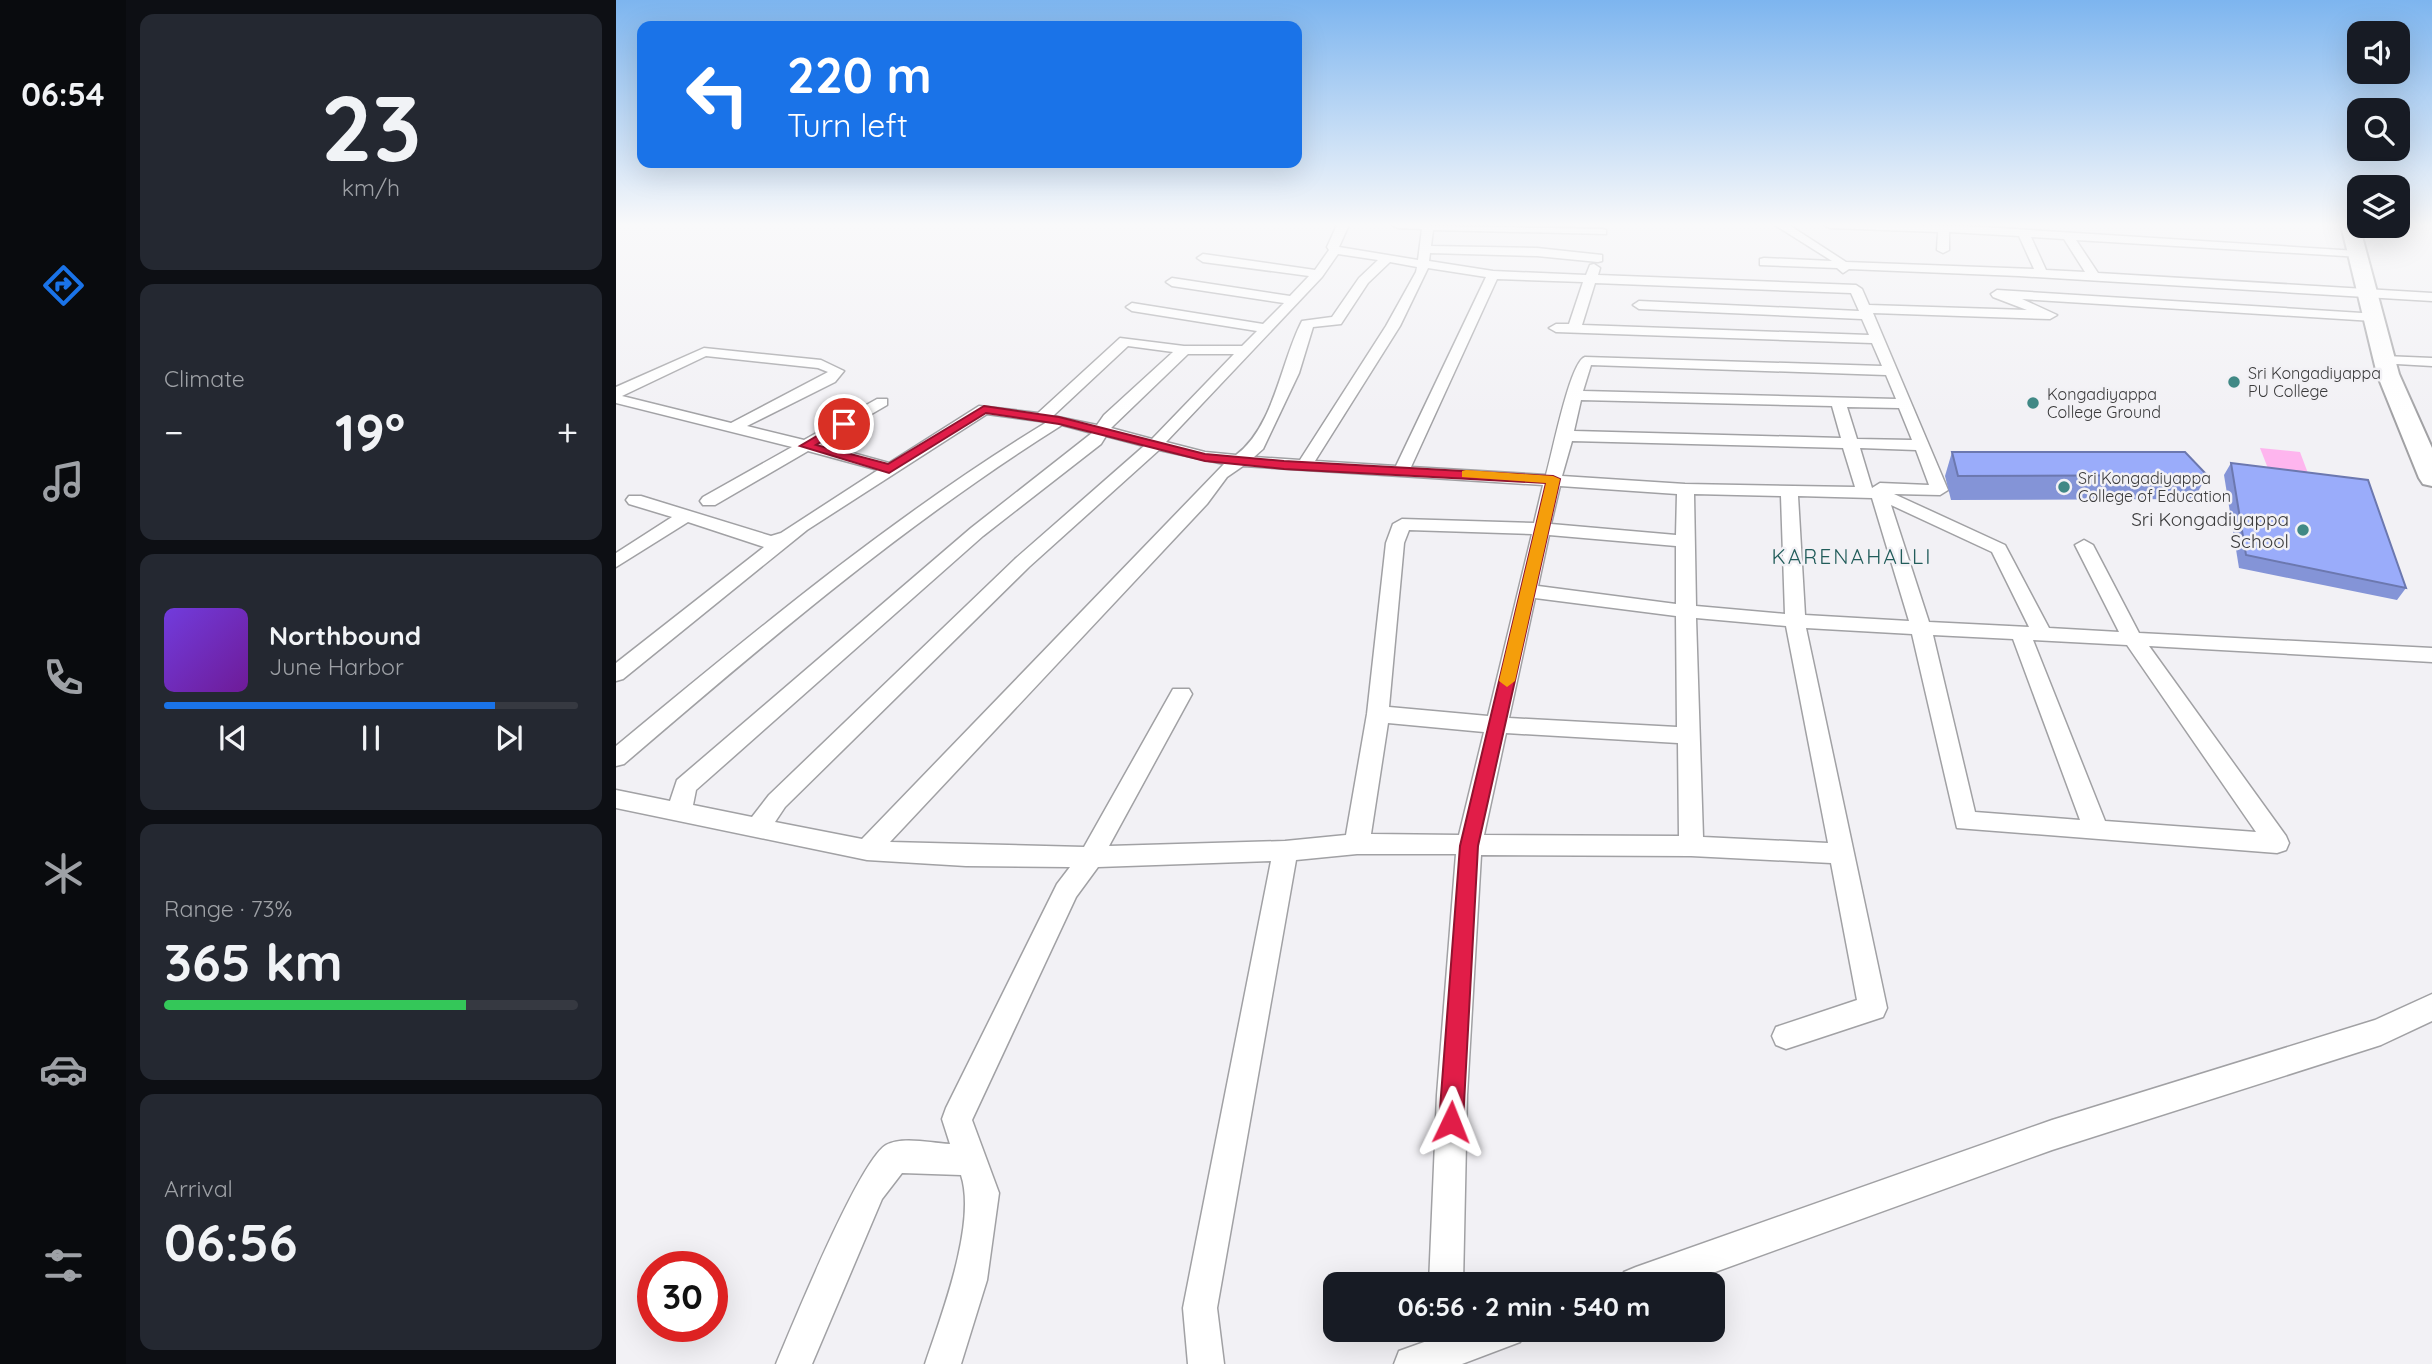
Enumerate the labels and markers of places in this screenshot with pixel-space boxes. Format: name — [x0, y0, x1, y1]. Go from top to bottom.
place label: Sri Kongadiyappa PU College — [2248, 363, 2381, 401]
marker: Sri Kongadiyappa PU College — [2226, 374, 2242, 390]
place label: Kongadiyappa College Ground — [2047, 384, 2161, 422]
pin — [814, 394, 874, 454]
marker: Kongadiyappa College Ground — [2025, 395, 2041, 411]
place label: Sri Kongadiyappa College of Education — [2078, 468, 2231, 506]
marker: Sri Kongadiyappa College of Education — [2056, 479, 2072, 495]
place label: Sri Kongadiyappa School — [2131, 507, 2289, 553]
marker: Sri Kongadiyappa School — [2295, 522, 2311, 538]

